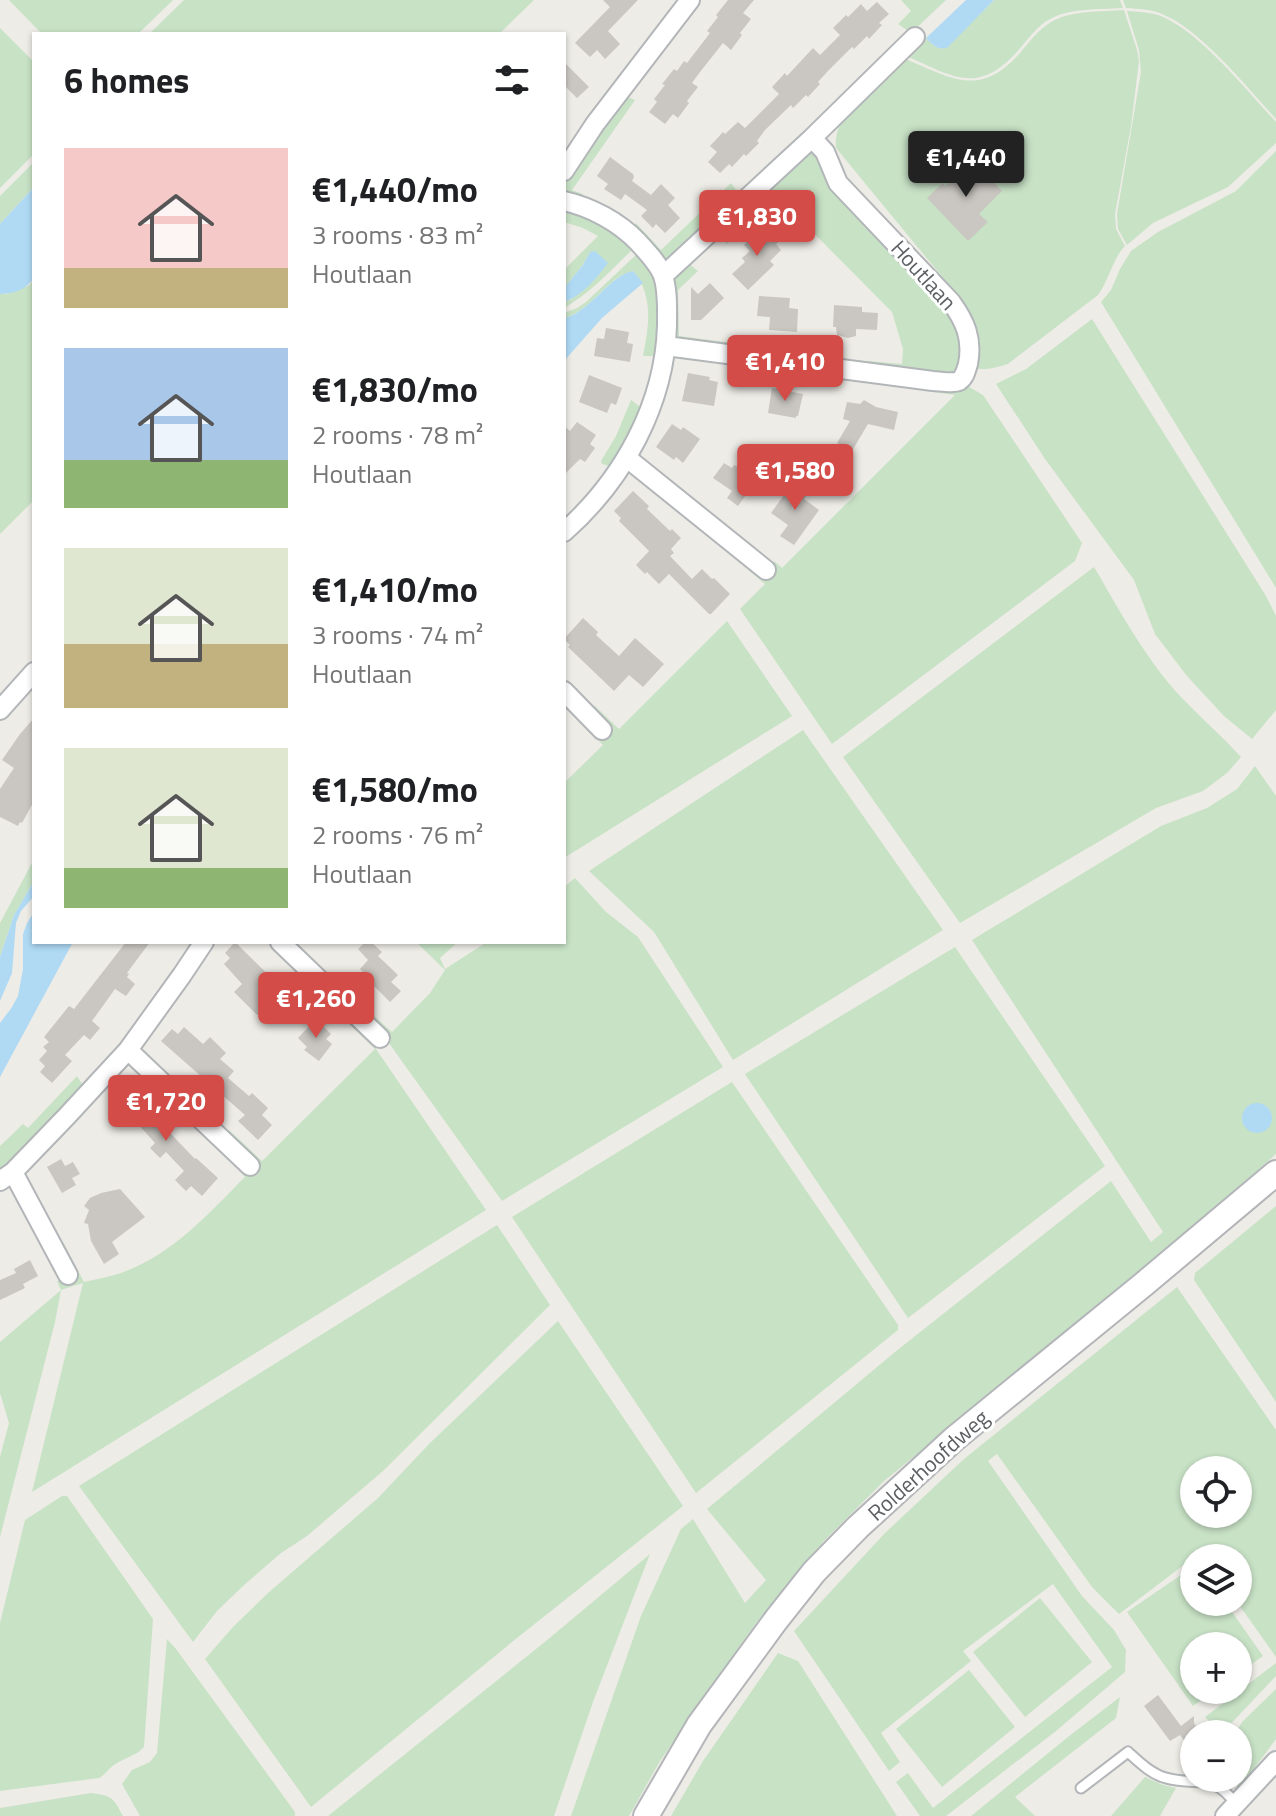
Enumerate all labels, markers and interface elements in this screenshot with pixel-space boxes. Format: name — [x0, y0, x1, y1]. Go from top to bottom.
text: 6 homes — [64, 54, 189, 106]
icon: filters — [490, 58, 534, 102]
pin: €1,440 — [901, 131, 1031, 199]
text: €1,440 — [926, 137, 1006, 176]
text: €1,440/mo — [312, 163, 478, 215]
icon: home — [128, 180, 224, 276]
pin: €1,830 — [692, 190, 822, 258]
text: €1,830 — [717, 196, 797, 235]
text: 3 rooms · 83 m² — [312, 215, 483, 254]
street label: Houtlaan — [883, 232, 965, 318]
text: Houtlaan — [312, 254, 412, 293]
pin: €1,410 — [720, 335, 850, 403]
text: €1,410 — [745, 341, 825, 380]
text: €1,830/mo — [312, 363, 478, 415]
icon: home — [128, 380, 224, 476]
text: 2 rooms · 78 m² — [312, 415, 483, 454]
pin: €1,580 — [730, 444, 860, 512]
text: €1,580 — [755, 450, 835, 489]
text: Houtlaan — [312, 454, 412, 493]
text: €1,410/mo — [312, 563, 478, 615]
icon: home — [128, 580, 224, 676]
text: 3 rooms · 74 m² — [312, 615, 483, 654]
text: Houtlaan — [312, 654, 412, 693]
text: €1,580/mo — [312, 763, 478, 815]
icon: home — [128, 780, 224, 876]
text: 2 rooms · 76 m² — [312, 815, 483, 854]
text: Houtlaan — [312, 854, 412, 893]
pin: €1,260 — [251, 972, 381, 1040]
text: €1,260 — [276, 978, 356, 1017]
pin: €1,720 — [101, 1075, 231, 1143]
text: €1,720 — [126, 1081, 206, 1120]
street label: Rolderhoofdweg — [860, 1401, 996, 1529]
map controls — [1180, 1456, 1252, 1792]
button: locate — [1180, 1456, 1252, 1528]
button: layers — [1180, 1544, 1252, 1616]
button: + — [1180, 1632, 1252, 1704]
button: − — [1180, 1720, 1252, 1792]

